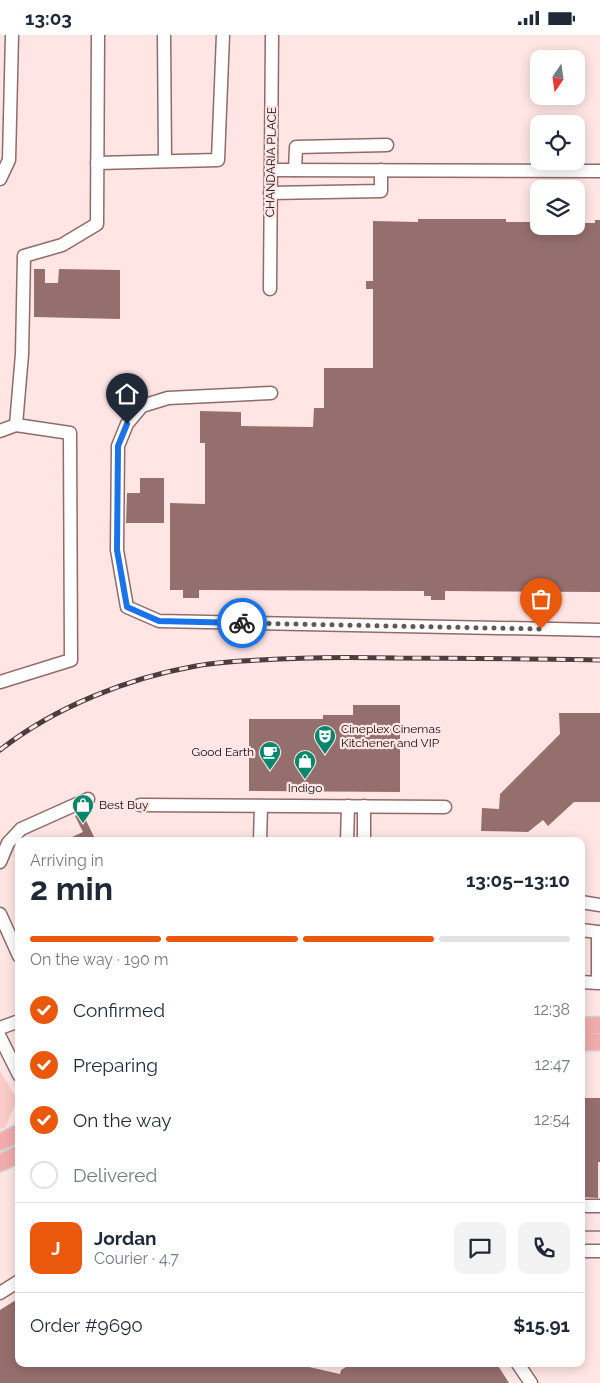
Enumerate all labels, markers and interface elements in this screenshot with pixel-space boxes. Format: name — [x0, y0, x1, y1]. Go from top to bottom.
text: 13:03 — [25, 7, 72, 29]
north arrow — [530, 50, 585, 105]
map controls — [530, 50, 585, 235]
street label: CHANDARIA PLACE — [263, 107, 279, 217]
button: locate — [530, 115, 585, 170]
button: layers — [530, 180, 585, 235]
pin — [106, 373, 148, 424]
icon: home — [113, 380, 141, 408]
pin — [520, 578, 562, 629]
icon: bag — [527, 585, 555, 613]
courier — [217, 598, 267, 648]
icon: bike — [228, 609, 256, 637]
place label: Cineplex Cinemas Kitchener and VIP — [341, 722, 441, 750]
theatre icon: Cineplex Cinemas Kitchener and VIP — [313, 724, 337, 755]
cafe icon: Good Earth — [258, 740, 282, 771]
place label: Good Earth — [192, 745, 254, 759]
shop icon: Indigo — [293, 749, 317, 780]
place label: Indigo — [288, 781, 322, 795]
shop icon: Best Buy — [71, 793, 95, 824]
place label: Best Buy — [99, 798, 149, 812]
text: Arriving in — [30, 851, 104, 870]
text: 13:05–13:10 — [466, 869, 570, 891]
text: 2 min — [30, 870, 113, 907]
text: On the way · 190 m — [30, 950, 169, 969]
icon: check — [30, 996, 58, 1024]
text: Confirmed — [73, 999, 165, 1021]
text: 12:38 — [534, 1000, 570, 1019]
icon: check — [30, 1051, 58, 1079]
text: Preparing — [73, 1054, 158, 1076]
text: 12:47 — [535, 1055, 570, 1074]
icon: check — [30, 1106, 58, 1134]
text: On the way — [73, 1109, 172, 1131]
text: 12:54 — [534, 1110, 570, 1129]
text: Delivered — [73, 1164, 157, 1186]
button: chat — [454, 1222, 506, 1274]
button: phone — [518, 1222, 570, 1274]
text: Jordan — [94, 1227, 157, 1249]
text: J — [51, 1237, 61, 1259]
text: Courier · 4.7 — [94, 1249, 179, 1268]
text: Order #9690 — [30, 1314, 143, 1336]
text: $15.91 — [513, 1314, 570, 1336]

